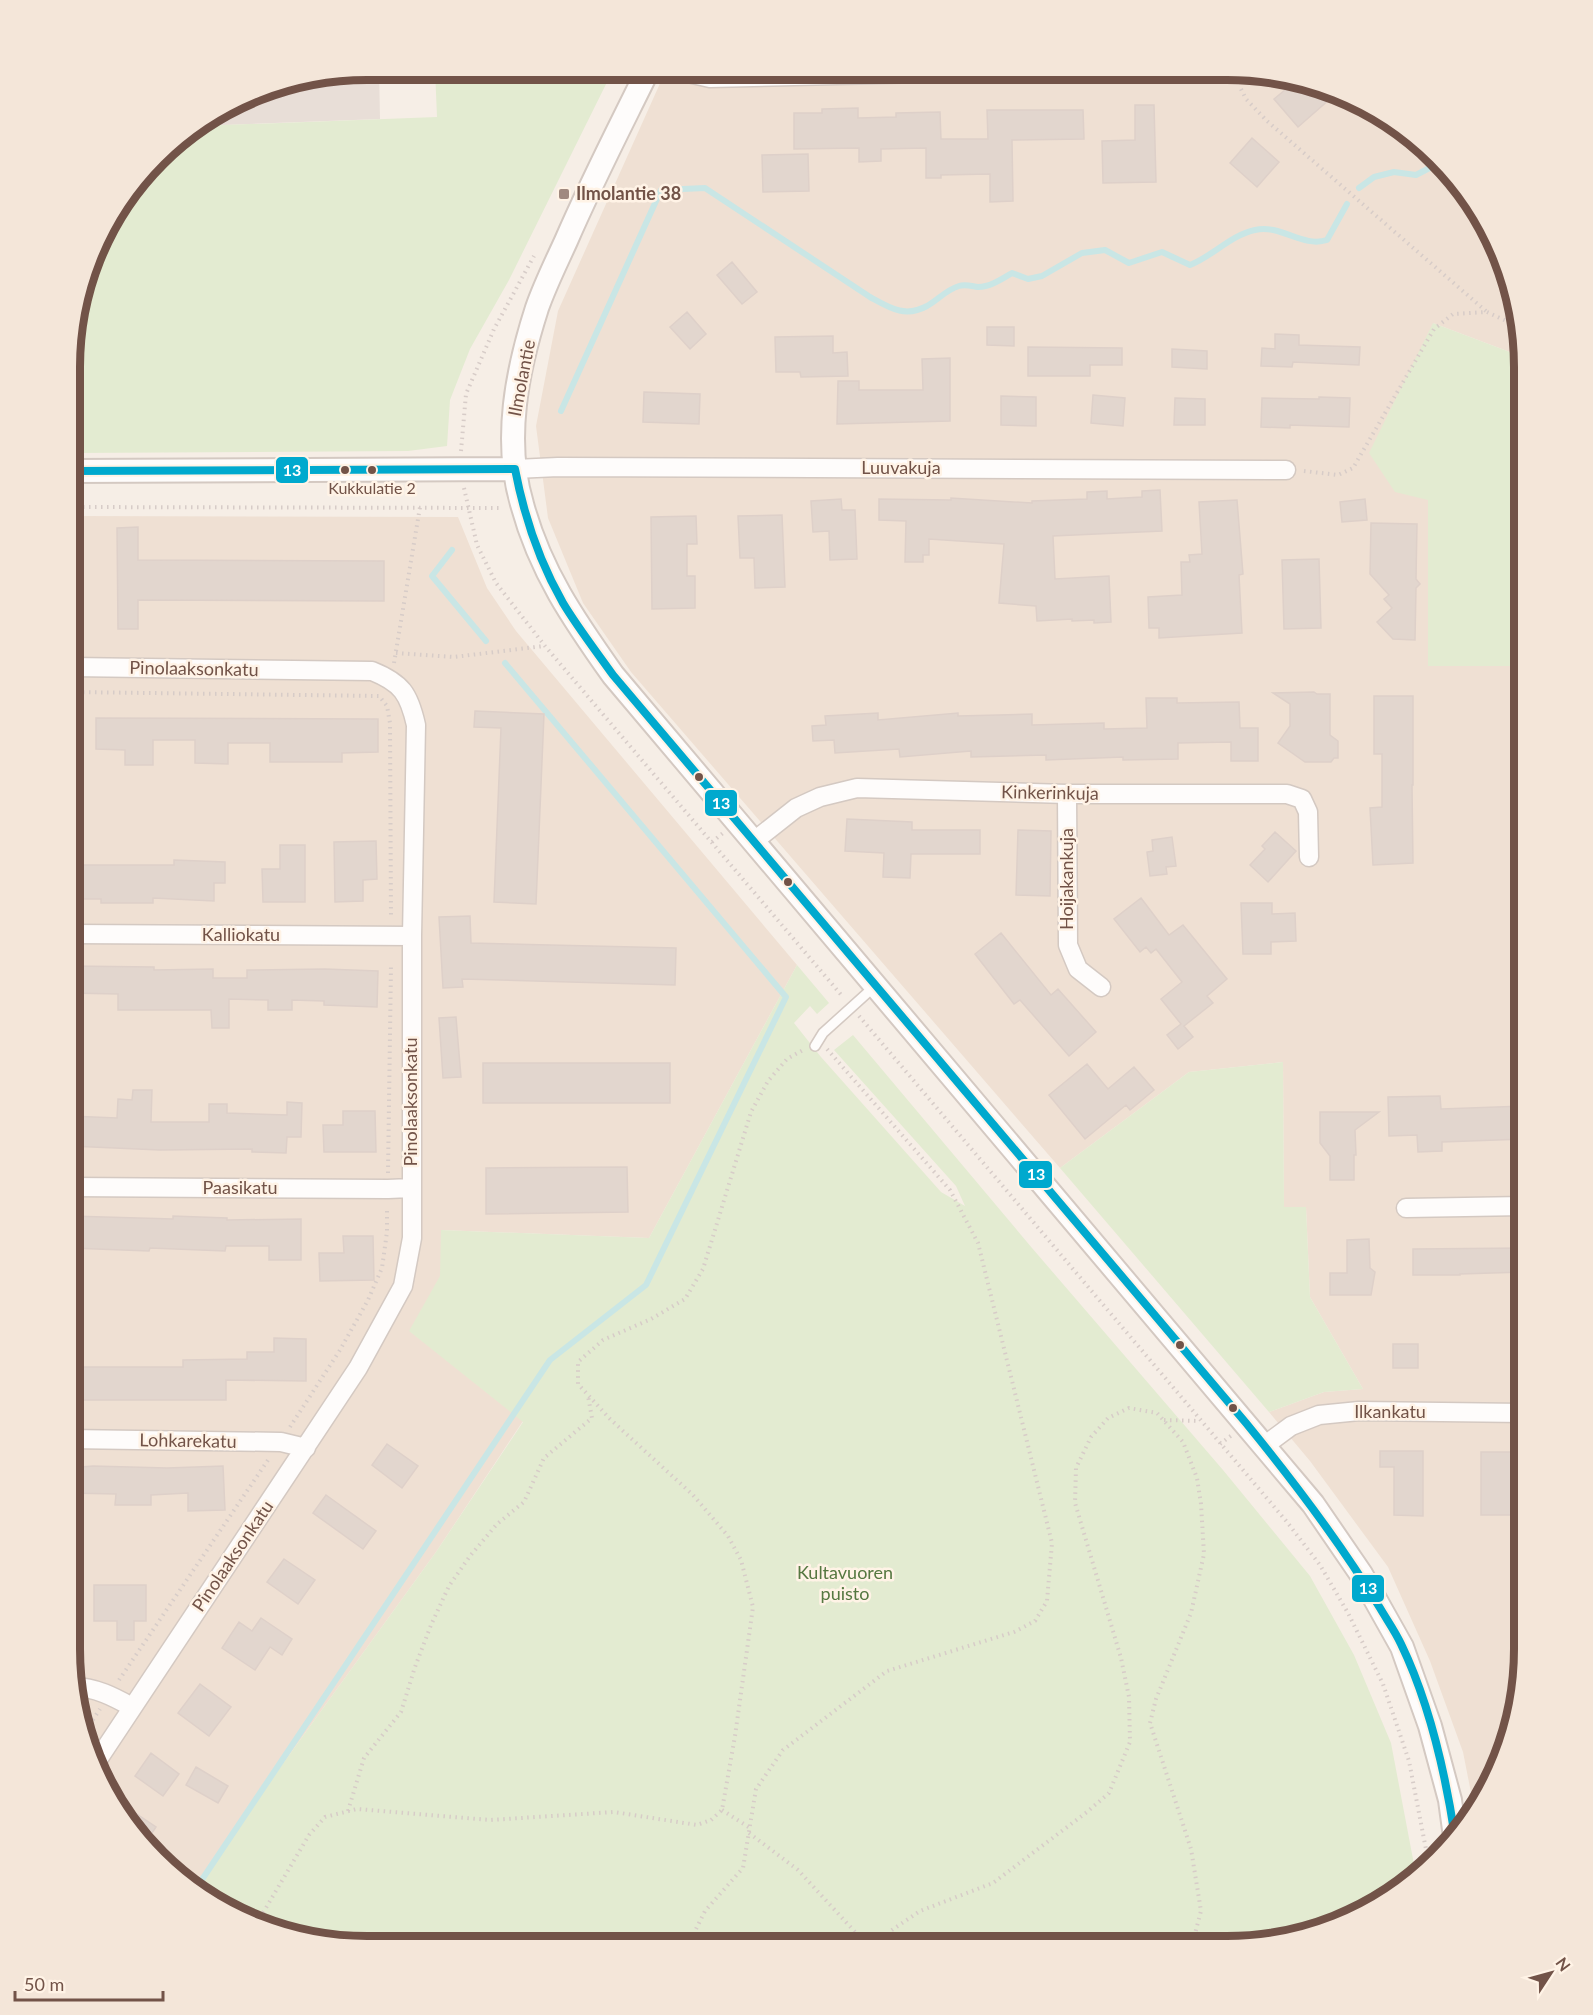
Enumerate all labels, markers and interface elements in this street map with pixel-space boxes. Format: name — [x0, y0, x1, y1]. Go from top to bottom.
place label: Ilmolantie 38 — [576, 182, 681, 204]
marker: Ilmolantie 38 — [557, 187, 571, 201]
street label: Ilmolantie — [503, 337, 539, 418]
line badge: 13 — [275, 456, 309, 484]
street label: Luuvakuja — [861, 456, 941, 478]
text: 13 — [283, 460, 301, 479]
unlabelled marker — [339, 464, 351, 476]
marker: Kukkulatie 2 — [366, 464, 378, 476]
place label: Kukkulatie 2 — [328, 478, 416, 497]
street label: Pinolaaksonkatu — [129, 656, 259, 680]
unlabelled marker — [693, 771, 705, 783]
street label: Kinkerinkuja — [1001, 780, 1099, 804]
line badge: 13 — [704, 789, 738, 817]
text: 13 — [712, 793, 730, 812]
street label: Hoijakankuja — [1055, 828, 1077, 930]
unlabelled marker — [782, 876, 794, 888]
street label: Kalliokatu — [202, 923, 280, 945]
street label: Pinolaaksonkatu — [399, 1037, 421, 1167]
line badge: 13 — [1018, 1160, 1053, 1189]
text: 13 — [1027, 1164, 1045, 1183]
street label: Paasikatu — [203, 1176, 278, 1198]
unlabelled marker — [1174, 1339, 1186, 1351]
street label: Ilkankatu — [1354, 1400, 1426, 1422]
unlabelled marker — [1227, 1402, 1239, 1414]
street label: Lohkarekatu — [139, 1428, 237, 1452]
street label: Pinolaaksonkatu — [187, 1496, 277, 1615]
park label: Kultavuoren puisto — [797, 1561, 893, 1604]
line badge: 13 — [1351, 1574, 1385, 1603]
text: 13 — [1359, 1578, 1377, 1597]
north arrow — [1521, 1943, 1581, 2003]
text: N — [1552, 1953, 1575, 1974]
scale bar — [15, 1964, 164, 2002]
text: 50 m — [24, 1973, 64, 1995]

